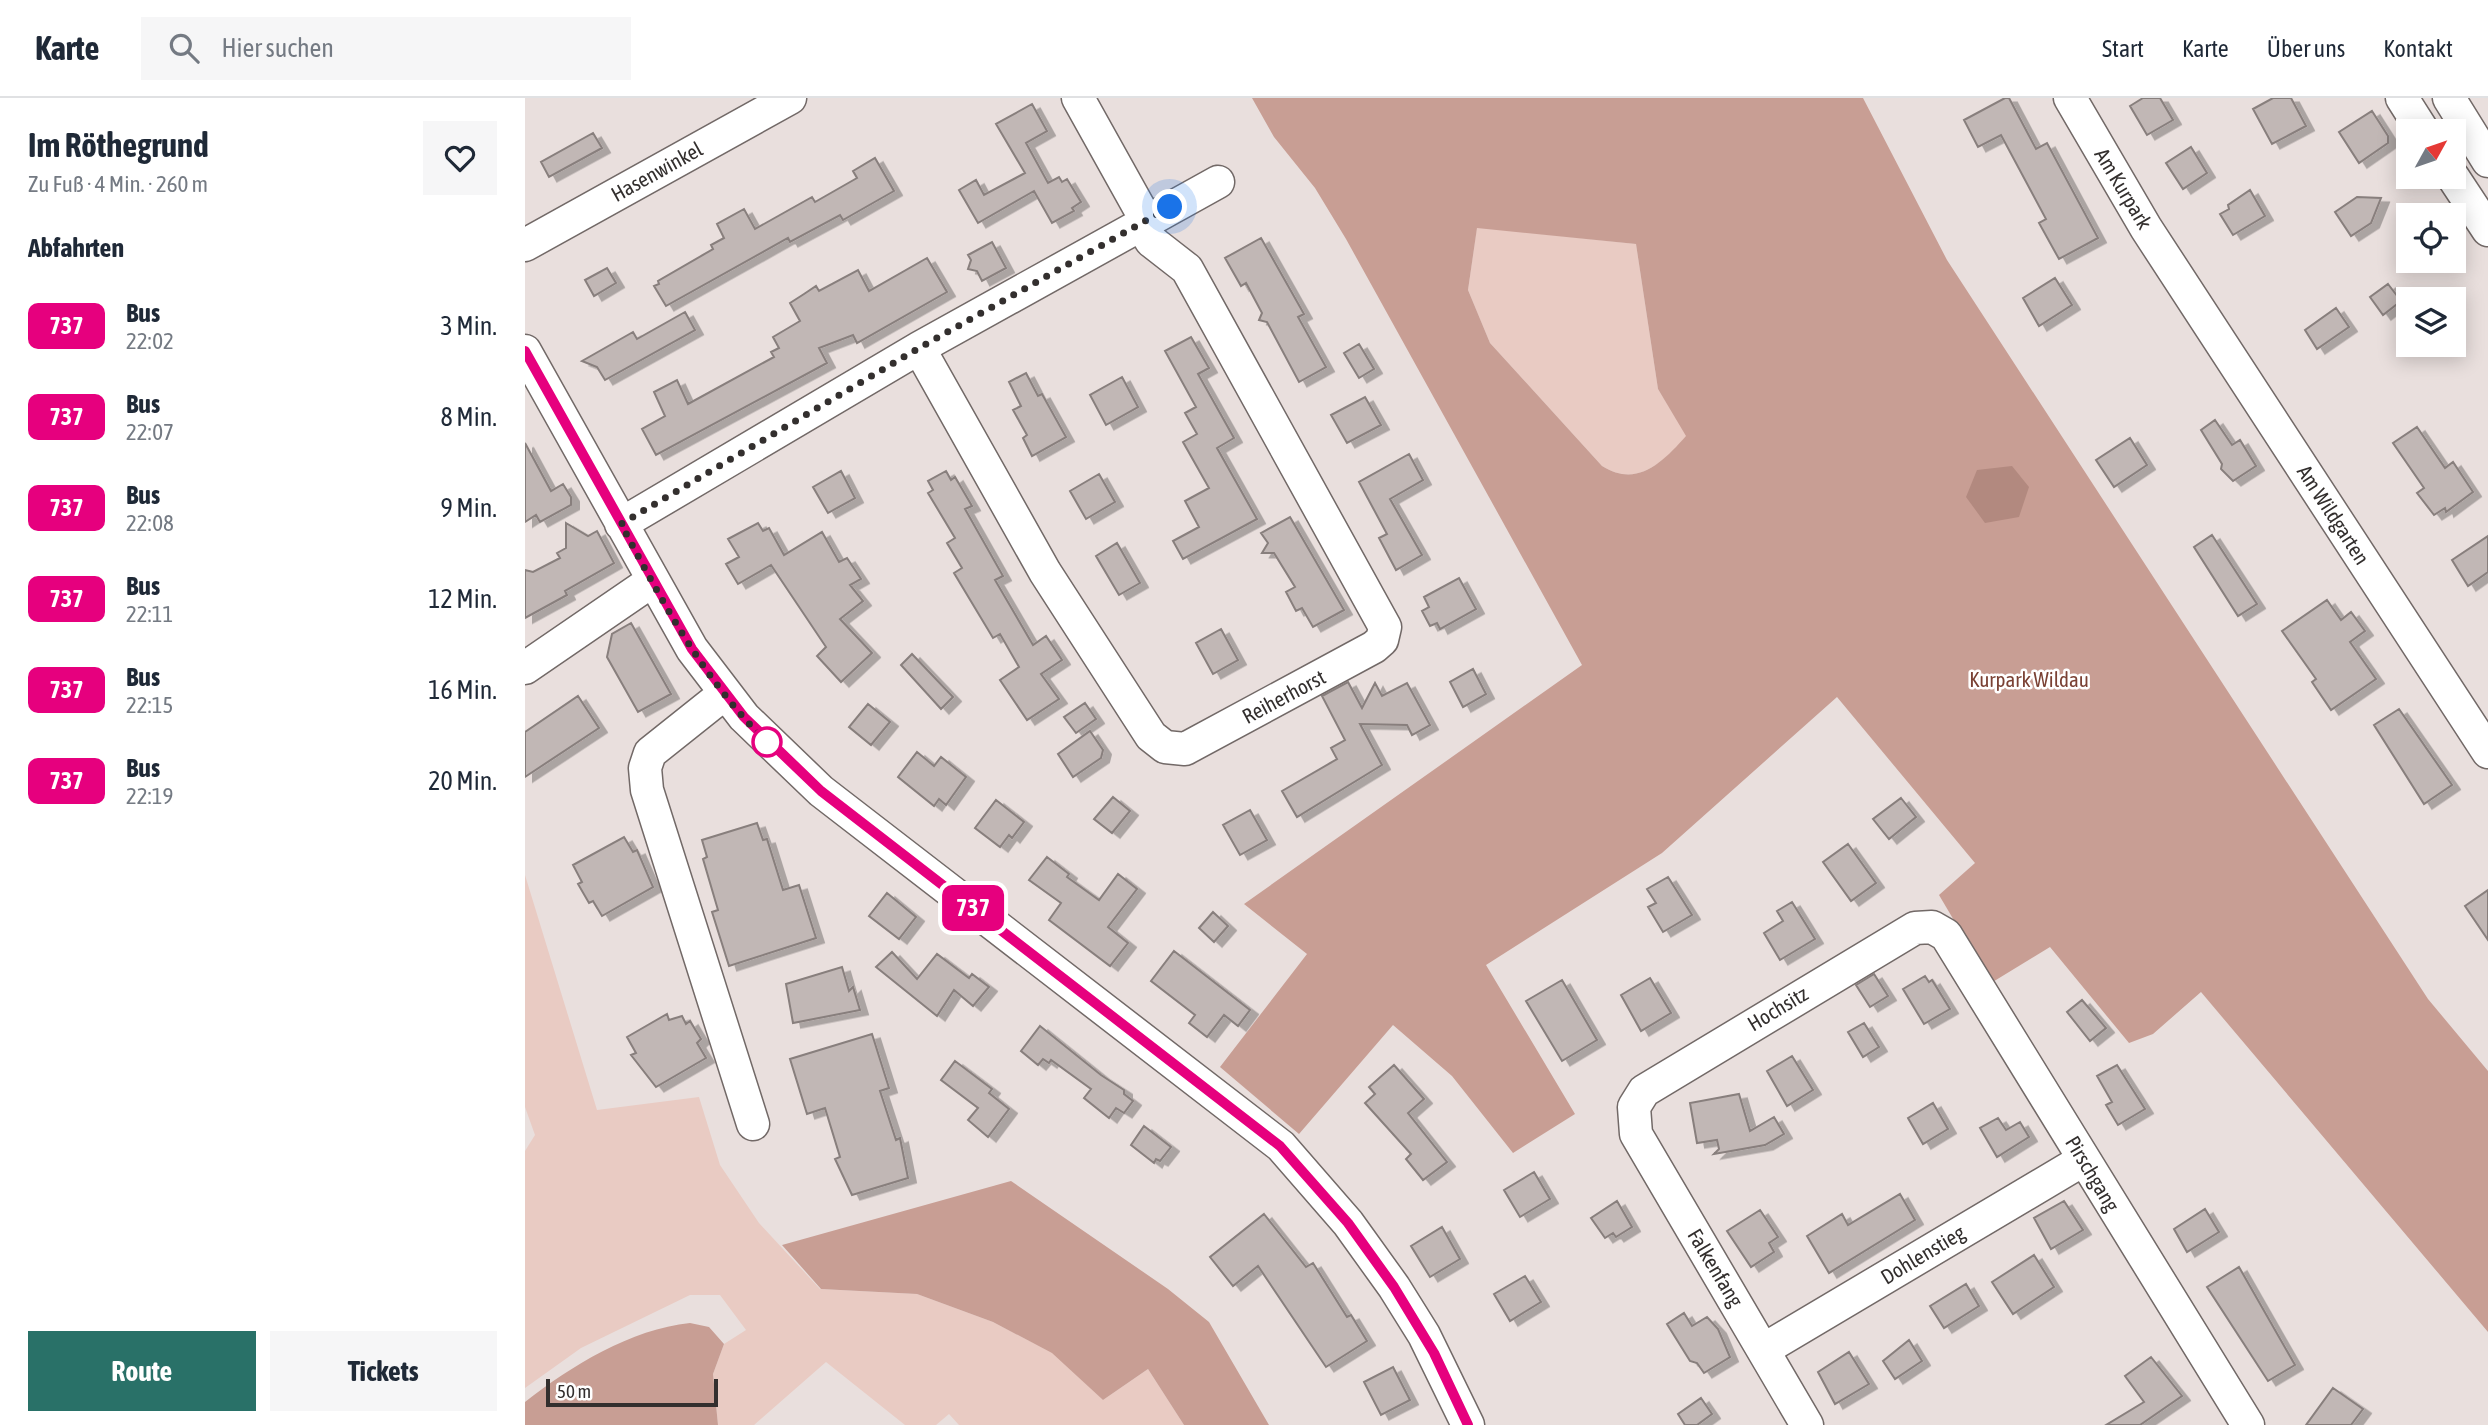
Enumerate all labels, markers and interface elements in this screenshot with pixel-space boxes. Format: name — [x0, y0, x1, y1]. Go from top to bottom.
search box — [141, 17, 631, 80]
text: Karte — [35, 29, 99, 67]
icon: search — [165, 29, 203, 67]
text: Hier suchen — [221, 33, 334, 63]
text: Start — [2102, 35, 2144, 62]
text: Karte — [2182, 35, 2229, 62]
text: Über uns — [2267, 35, 2345, 62]
text: Kontakt — [2383, 35, 2453, 62]
north arrow — [2396, 119, 2466, 189]
map controls — [2396, 119, 2466, 357]
button: heart — [423, 121, 497, 195]
text: Im Röthegrund — [28, 126, 209, 164]
street label: Hasenwinkel — [607, 136, 707, 206]
street label: Am Kurpark — [2090, 144, 2157, 233]
text: Zu Fuß · 4 Min. · 260 m — [28, 171, 208, 197]
your location — [1152, 189, 1187, 224]
button: locate — [2396, 203, 2466, 273]
text: Abfahrten — [28, 233, 124, 263]
button: layers — [2396, 287, 2466, 357]
text: Bus — [126, 298, 160, 328]
text: 3 Min. — [441, 311, 497, 341]
text: 737 — [50, 312, 83, 339]
text: 22:02 — [126, 328, 174, 354]
text: Bus — [126, 389, 160, 419]
text: 8 Min. — [441, 402, 497, 432]
text: 737 — [50, 403, 83, 430]
text: 22:07 — [126, 419, 174, 445]
street label: Am Wildgarten — [2293, 460, 2375, 569]
text: Bus — [126, 480, 160, 510]
text: 9 Min. — [441, 493, 497, 523]
text: 737 — [50, 494, 83, 521]
text: 22:08 — [126, 510, 174, 536]
text: Bus — [126, 571, 160, 601]
text: 12 Min. — [428, 584, 497, 614]
text: 737 — [50, 585, 83, 612]
text: 22:11 — [126, 601, 173, 627]
text: Bus — [126, 662, 160, 692]
street label: Reiherhorst — [1238, 664, 1329, 728]
park label: Kurpark Wildau — [1969, 667, 2089, 691]
text: 16 Min. — [428, 675, 497, 705]
text: 737 — [50, 676, 83, 703]
text: 22:15 — [126, 692, 173, 718]
unlabelled marker — [752, 727, 782, 757]
text: Bus — [126, 753, 160, 783]
text: 20 Min. — [428, 766, 497, 796]
text: 737 — [50, 767, 83, 794]
text: 22:19 — [126, 783, 173, 809]
line badge: 737 — [933, 885, 1013, 931]
text: 737 — [956, 894, 990, 921]
street label: Hochsitz — [1743, 981, 1812, 1035]
street label: Pirschgang — [2061, 1131, 2125, 1216]
street label: Dohlenstieg — [1876, 1220, 1969, 1289]
street label: Falkenfang — [1683, 1224, 1748, 1311]
button: Route — [28, 1331, 256, 1411]
button: Tickets — [270, 1331, 497, 1411]
scale bar — [546, 1376, 717, 1408]
text: 50 m — [557, 1380, 591, 1402]

